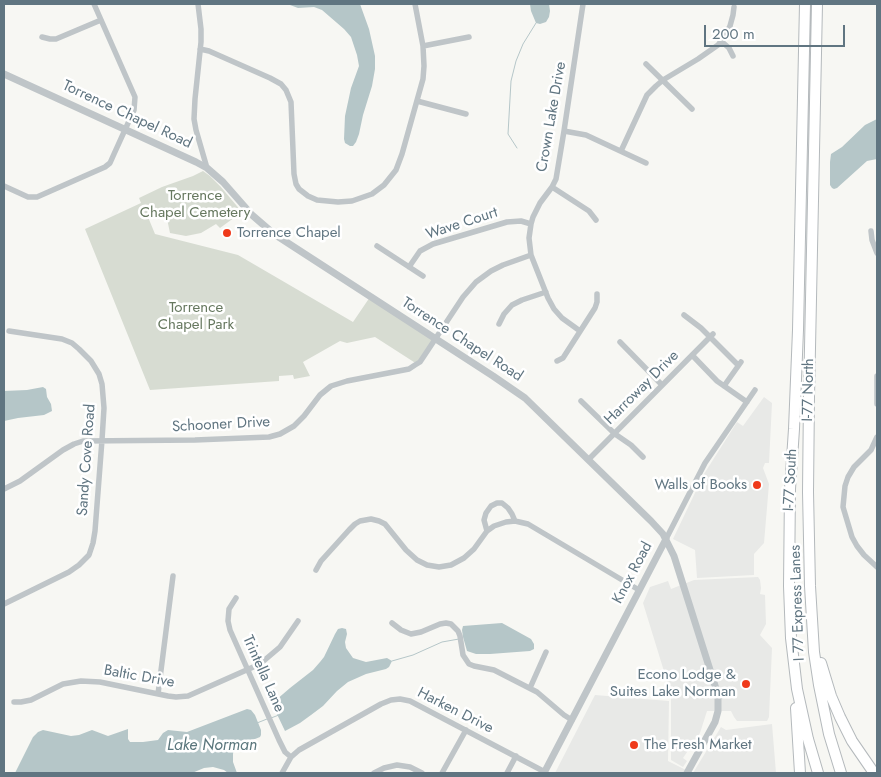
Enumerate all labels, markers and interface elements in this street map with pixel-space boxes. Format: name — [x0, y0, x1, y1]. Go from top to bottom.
scale bar — [706, 15, 847, 47]
text: 200 m — [712, 23, 755, 45]
street label: Crown Lake Drive — [533, 60, 571, 174]
street label: Torrence Chapel Road — [59, 77, 195, 153]
park label: Torrence Chapel Cemetery — [140, 187, 250, 222]
street label: Wave Court — [424, 204, 500, 244]
place label: Torrence Chapel — [237, 224, 341, 242]
marker: Torrence Chapel — [221, 227, 233, 239]
street label: Torrence Chapel Road — [398, 294, 526, 386]
park label: Torrence Chapel Park — [158, 299, 234, 334]
street label: Harroway Drive — [601, 347, 683, 429]
street label: I-77 North — [799, 358, 819, 422]
street label: Sandy Cove Road — [74, 403, 100, 517]
street label: Schooner Drive — [171, 413, 271, 437]
street label: I-77 South — [780, 448, 802, 512]
place label: Walls of Books — [655, 476, 747, 494]
marker: Walls of Books — [751, 479, 763, 491]
street label: Knox Road — [609, 539, 657, 607]
street label: I 77 Express Lanes — [787, 545, 809, 661]
street label: Trintella Lane — [238, 633, 288, 715]
street label: Baltic Drive — [102, 662, 176, 692]
place label: Econo Lodge & Suites Lake Norman — [610, 666, 736, 701]
marker: Econo Lodge & Suites Lake Norman — [740, 678, 752, 690]
street label: Harken Drive — [414, 684, 496, 738]
water label: Lake Norman — [167, 736, 257, 756]
place label: The Fresh Market — [644, 736, 752, 754]
marker: The Fresh Market — [628, 739, 640, 751]

